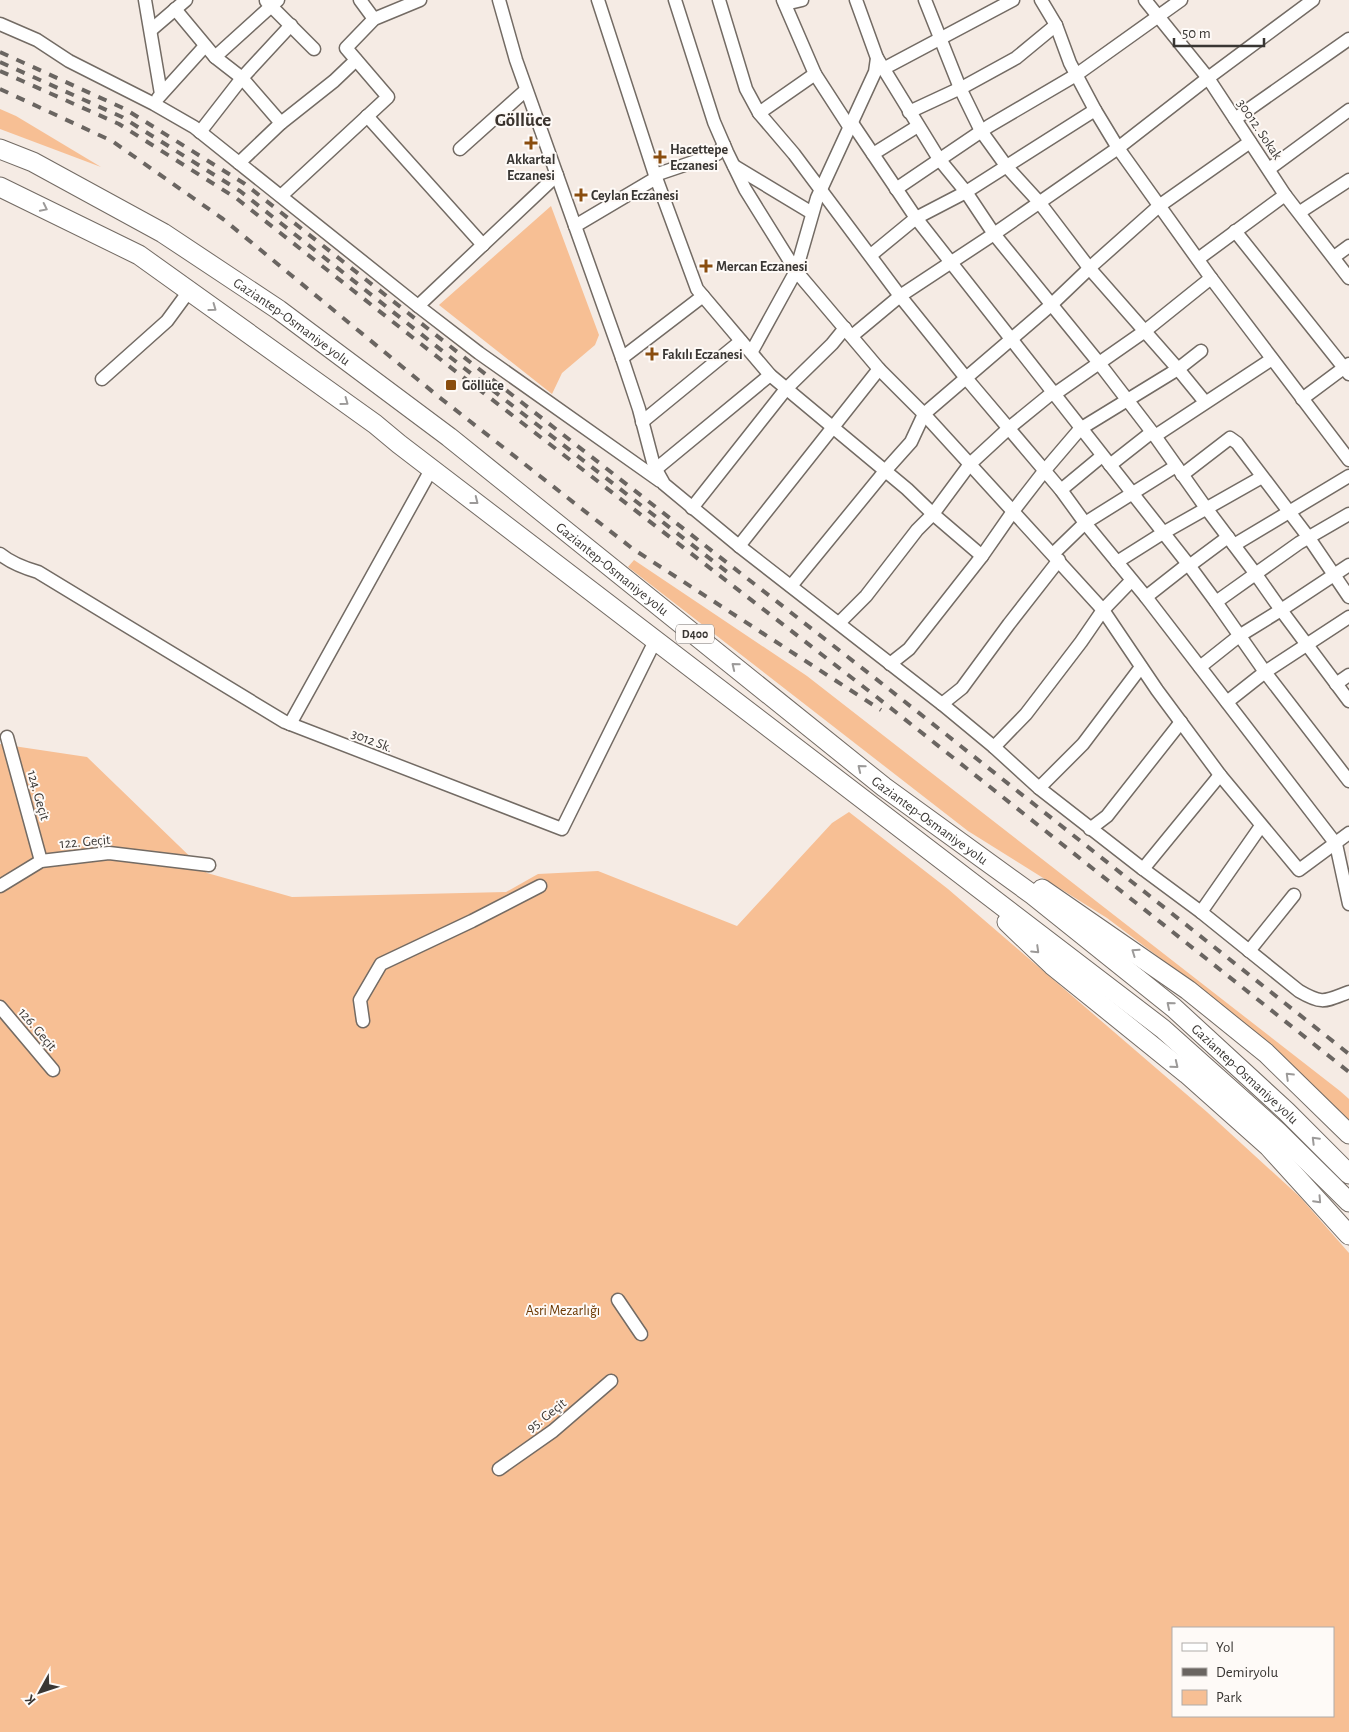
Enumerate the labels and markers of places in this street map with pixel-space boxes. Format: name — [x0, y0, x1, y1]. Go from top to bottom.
marker: Akkartal Eczanesi — [525, 137, 537, 149]
place label: Hacettepe Eczanesi — [670, 143, 728, 173]
marker: Hacettepe Eczanesi — [654, 151, 666, 163]
place label: Akkartal Eczanesi — [507, 153, 555, 183]
marker: Ceylan Eczanesi — [575, 189, 587, 201]
place label: Ceylan Eczanesi — [591, 189, 679, 203]
marker: Mercan Eczanesi — [700, 260, 712, 272]
place label: Mercan Eczanesi — [716, 260, 808, 274]
marker: Fakılı Eczanesi — [646, 348, 658, 360]
place label: Fakılı Eczanesi — [662, 348, 743, 362]
marker: Göllüce — [444, 378, 458, 392]
place label: Göllüce — [462, 379, 504, 393]

